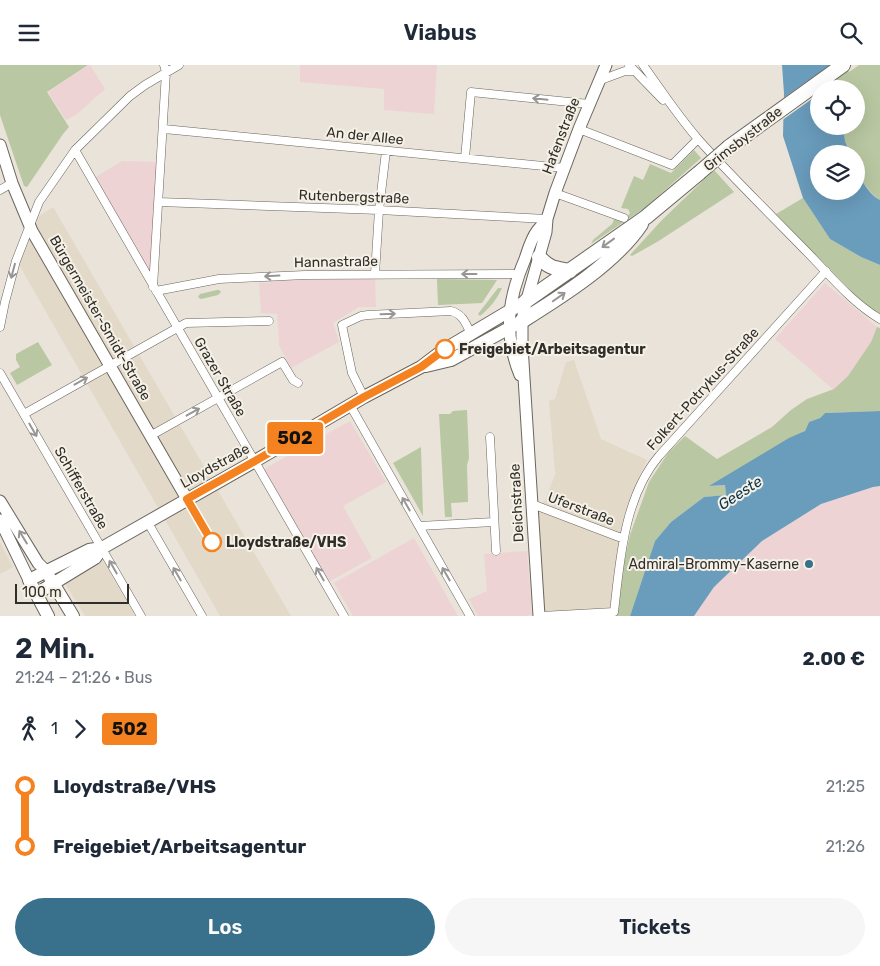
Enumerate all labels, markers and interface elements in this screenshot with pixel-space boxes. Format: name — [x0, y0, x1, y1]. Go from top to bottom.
icon: menu — [15, 19, 43, 47]
text: Viabus — [403, 19, 477, 46]
icon: search — [837, 19, 865, 47]
map controls — [810, 80, 865, 200]
button: locate — [810, 80, 865, 135]
one-way arrow — [532, 94, 548, 104]
street label: Hafenstraße — [539, 95, 583, 177]
street label: Grimsbystraße — [700, 103, 786, 175]
street label: An der Allee — [326, 124, 405, 149]
button: layers — [810, 145, 865, 200]
street label: Rutenbergstraße — [298, 187, 410, 207]
street label: Bürgermeister-Smidt-Straße — [46, 232, 154, 404]
one-way arrow — [601, 238, 615, 248]
street label: Hannastraße — [294, 253, 378, 271]
one-way arrow — [8, 263, 17, 279]
one-way arrow — [462, 269, 478, 279]
one-way arrow — [264, 272, 280, 281]
one-way arrow — [552, 292, 566, 302]
one-way arrow — [380, 309, 396, 318]
street label: Folkert-Potrykus-Straße — [643, 324, 763, 454]
street label: Grazer Straße — [190, 334, 250, 420]
marker: Freigebiet/Arbeitsagentur — [435, 339, 455, 359]
place label: Freigebiet/Arbeitsagentur — [459, 341, 646, 358]
one-way arrow — [74, 376, 88, 386]
one-way arrow — [185, 407, 200, 417]
line badge: 502 — [266, 422, 324, 454]
one-way arrow — [29, 423, 39, 437]
text: 502 — [277, 427, 313, 449]
street label: Lloydstraße — [177, 440, 253, 492]
street label: Schifferstraße — [50, 444, 112, 533]
street label: Deichstraße — [506, 463, 528, 543]
water label: Geeste — [715, 472, 766, 514]
street label: Uferstraße — [545, 489, 617, 530]
one-way arrow — [401, 497, 410, 512]
one-way arrow — [17, 530, 27, 544]
marker: Lloydstraße/VHS — [202, 532, 222, 552]
place label: Lloydstraße/VHS — [226, 534, 346, 551]
place label: Admiral-Brommy-Kaserne — [629, 556, 799, 573]
marker: Admiral-Brommy-Kaserne — [803, 558, 815, 570]
one-way arrow — [107, 560, 117, 574]
one-way arrow — [315, 566, 325, 581]
one-way arrow — [172, 567, 182, 581]
one-way arrow — [440, 567, 450, 581]
scale bar — [15, 581, 129, 604]
text: 100 m — [22, 584, 62, 601]
text: 2 Min. — [15, 632, 95, 665]
text: 2.00 € — [803, 647, 865, 670]
text: 21:24 – 21:26 · Bus — [15, 668, 153, 687]
icon: walk — [15, 715, 43, 743]
icon: forward — [66, 715, 94, 743]
text: 502 — [112, 718, 147, 740]
text: 1 — [51, 719, 58, 738]
text: Lloydstraße/VHS — [53, 775, 216, 798]
text: 21:25 — [826, 777, 865, 796]
text: Freigebiet/Arbeitsagentur — [53, 835, 306, 858]
text: 21:26 — [826, 837, 865, 856]
button: Los — [15, 898, 435, 956]
button: Tickets — [445, 898, 865, 956]

